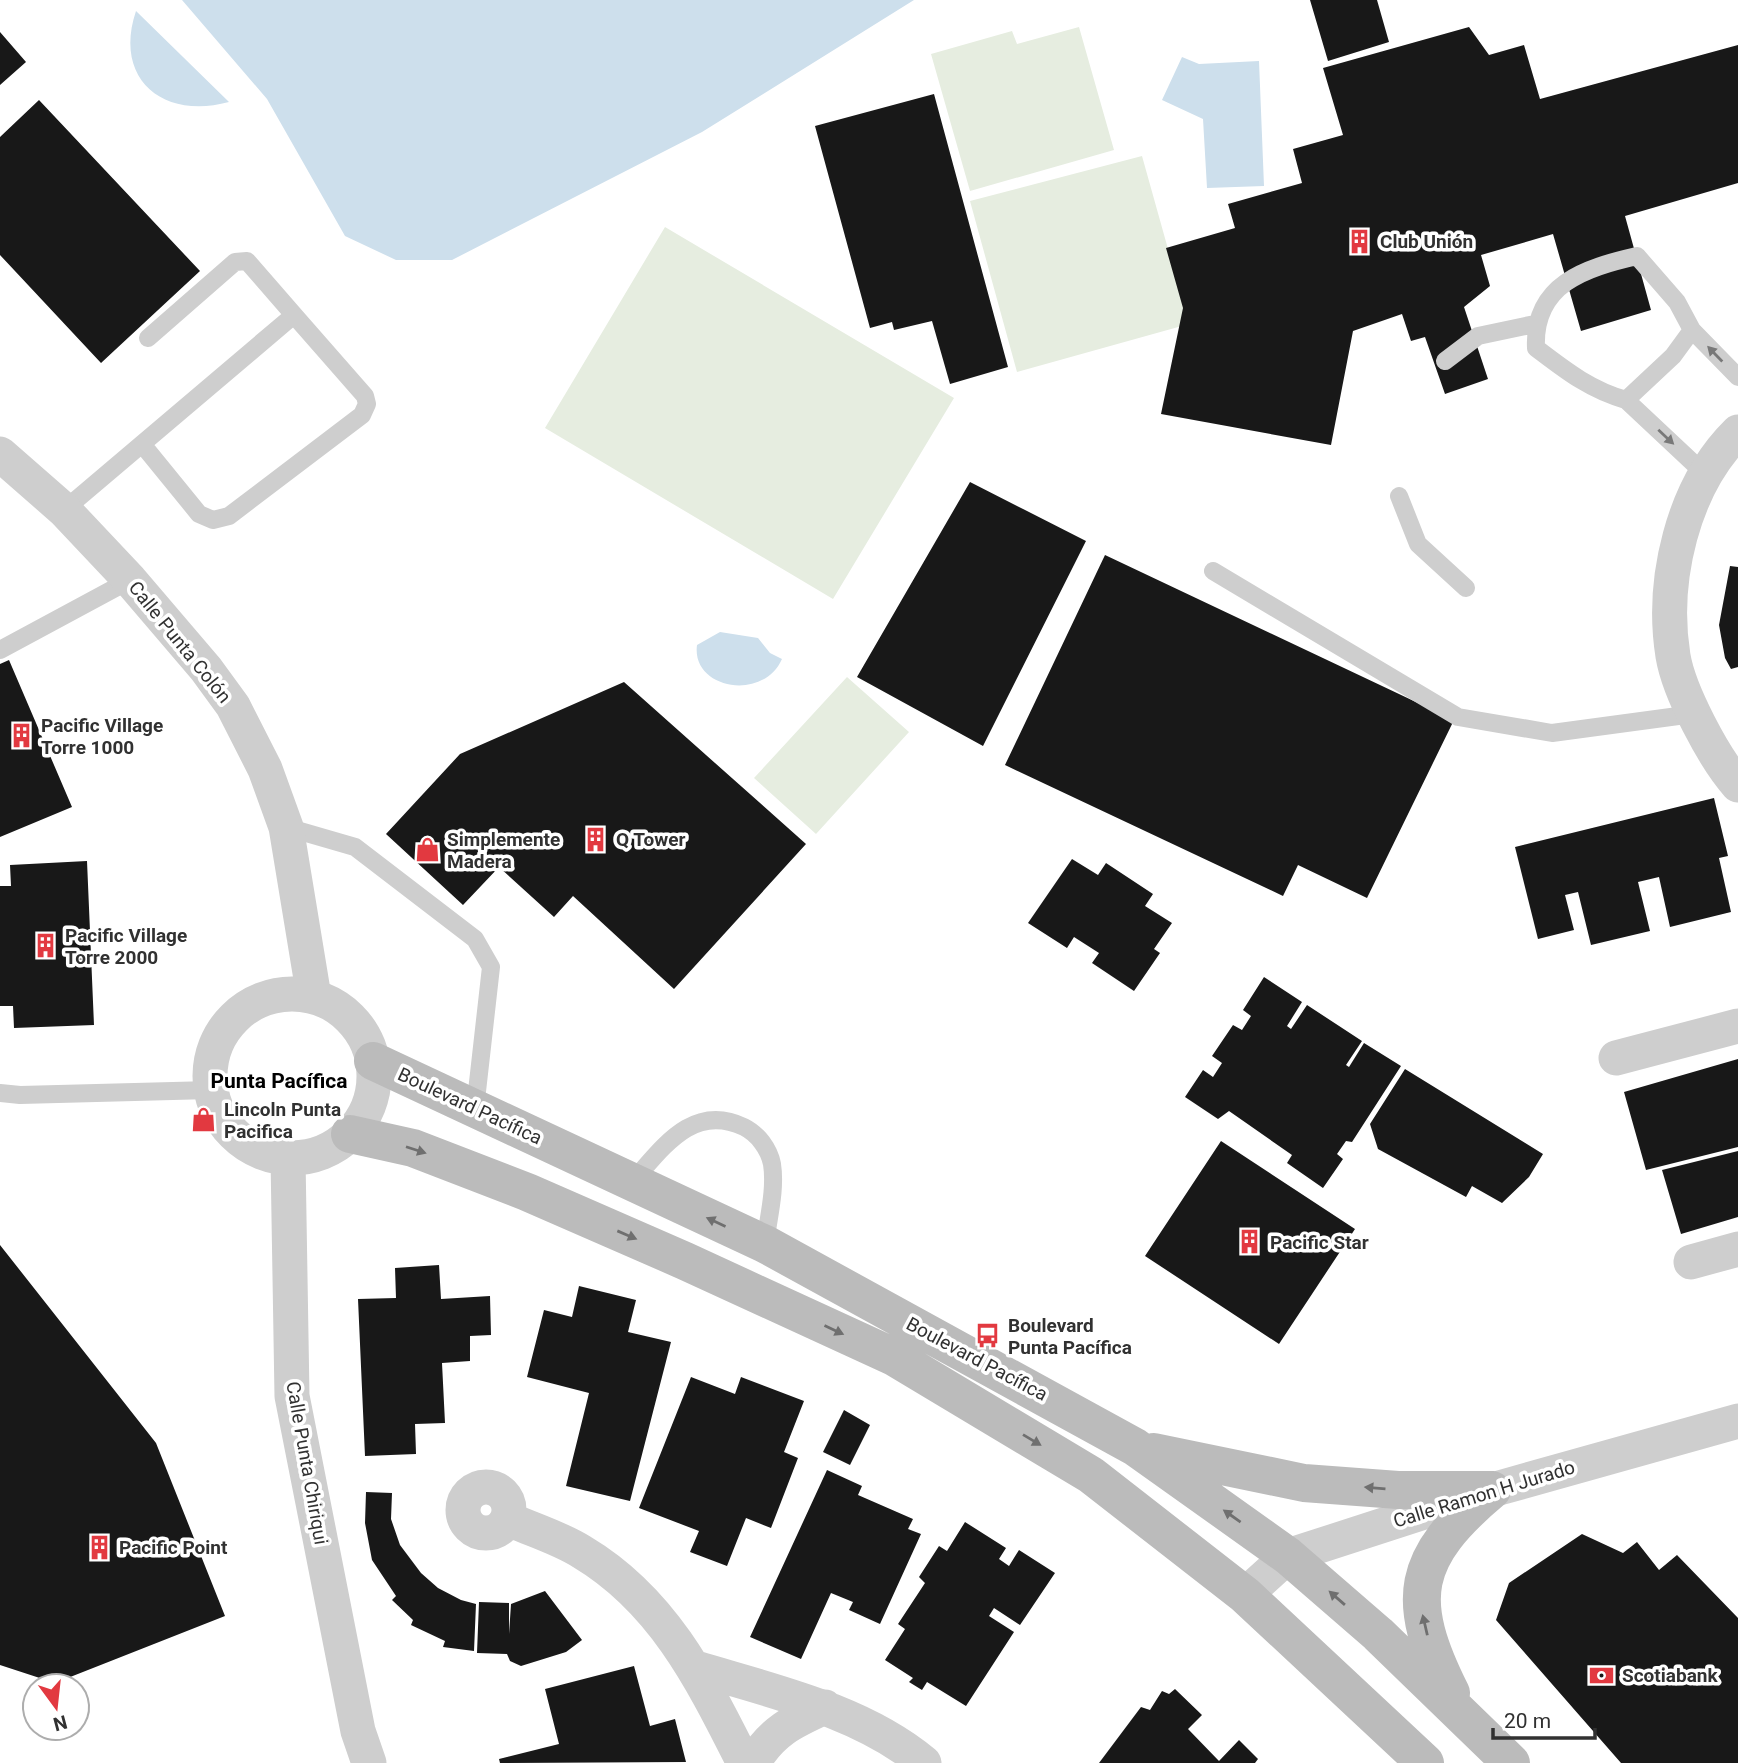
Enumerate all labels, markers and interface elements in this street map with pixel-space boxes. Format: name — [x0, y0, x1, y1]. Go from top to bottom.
building icon: Club Unión — [1346, 227, 1374, 255]
place label: Club Unión — [1380, 230, 1473, 253]
one-way arrow — [1706, 345, 1723, 362]
one-way arrow — [1657, 429, 1674, 446]
street label: Calle Punta Colón — [124, 576, 236, 708]
place label: Pacific Village Torre 1000 — [41, 714, 163, 759]
building icon: Pacific Village Torre 1000 — [7, 722, 35, 750]
building icon: Q Tower — [582, 825, 610, 853]
place label: Simplemente Madera — [447, 828, 560, 873]
place label: Q Tower — [616, 828, 685, 851]
shop icon: Simplemente Madera — [413, 836, 441, 864]
place label: Pacific Village Torre 2000 — [65, 924, 187, 969]
building icon: Pacific Village Torre 2000 — [31, 932, 59, 960]
street label: Boulevard Pacífica — [394, 1063, 546, 1149]
district label: Punta Pacífica — [211, 1069, 347, 1093]
place label: Lincoln Punta Pacifica — [224, 1098, 341, 1143]
shop icon: Lincoln Punta Pacifica — [190, 1106, 218, 1134]
one-way arrow — [406, 1145, 427, 1156]
one-way arrow — [706, 1216, 726, 1228]
building icon: Pacific Star — [1236, 1228, 1264, 1256]
one-way arrow — [616, 1230, 637, 1241]
place label: Pacific Star — [1270, 1231, 1369, 1254]
street label: Boulevard Pacífica — [903, 1312, 1051, 1406]
place label: Boulevard Punta Pacífica — [1008, 1314, 1132, 1359]
bus stop icon: Boulevard Punta Pacífica — [974, 1322, 1002, 1350]
one-way arrow — [824, 1324, 844, 1335]
street label: Calle Punta Chiriqui — [281, 1380, 333, 1546]
one-way arrow — [1023, 1434, 1042, 1446]
street label: Calle Ramon H Jurado — [1390, 1455, 1578, 1533]
one-way arrow — [1363, 1482, 1385, 1493]
one-way arrow — [1223, 1509, 1241, 1523]
building icon: Pacific Point — [85, 1533, 113, 1561]
place label: Pacific Point — [119, 1536, 228, 1559]
one-way arrow — [1328, 1590, 1346, 1606]
one-way arrow — [1419, 1614, 1430, 1636]
bank icon: Scotiabank — [1588, 1661, 1616, 1689]
place label: Scotiabank — [1622, 1664, 1718, 1687]
north arrow — [21, 1672, 91, 1742]
scale bar — [1493, 1696, 1594, 1740]
text: 20 m — [1504, 1709, 1551, 1733]
text: N — [51, 1710, 70, 1736]

